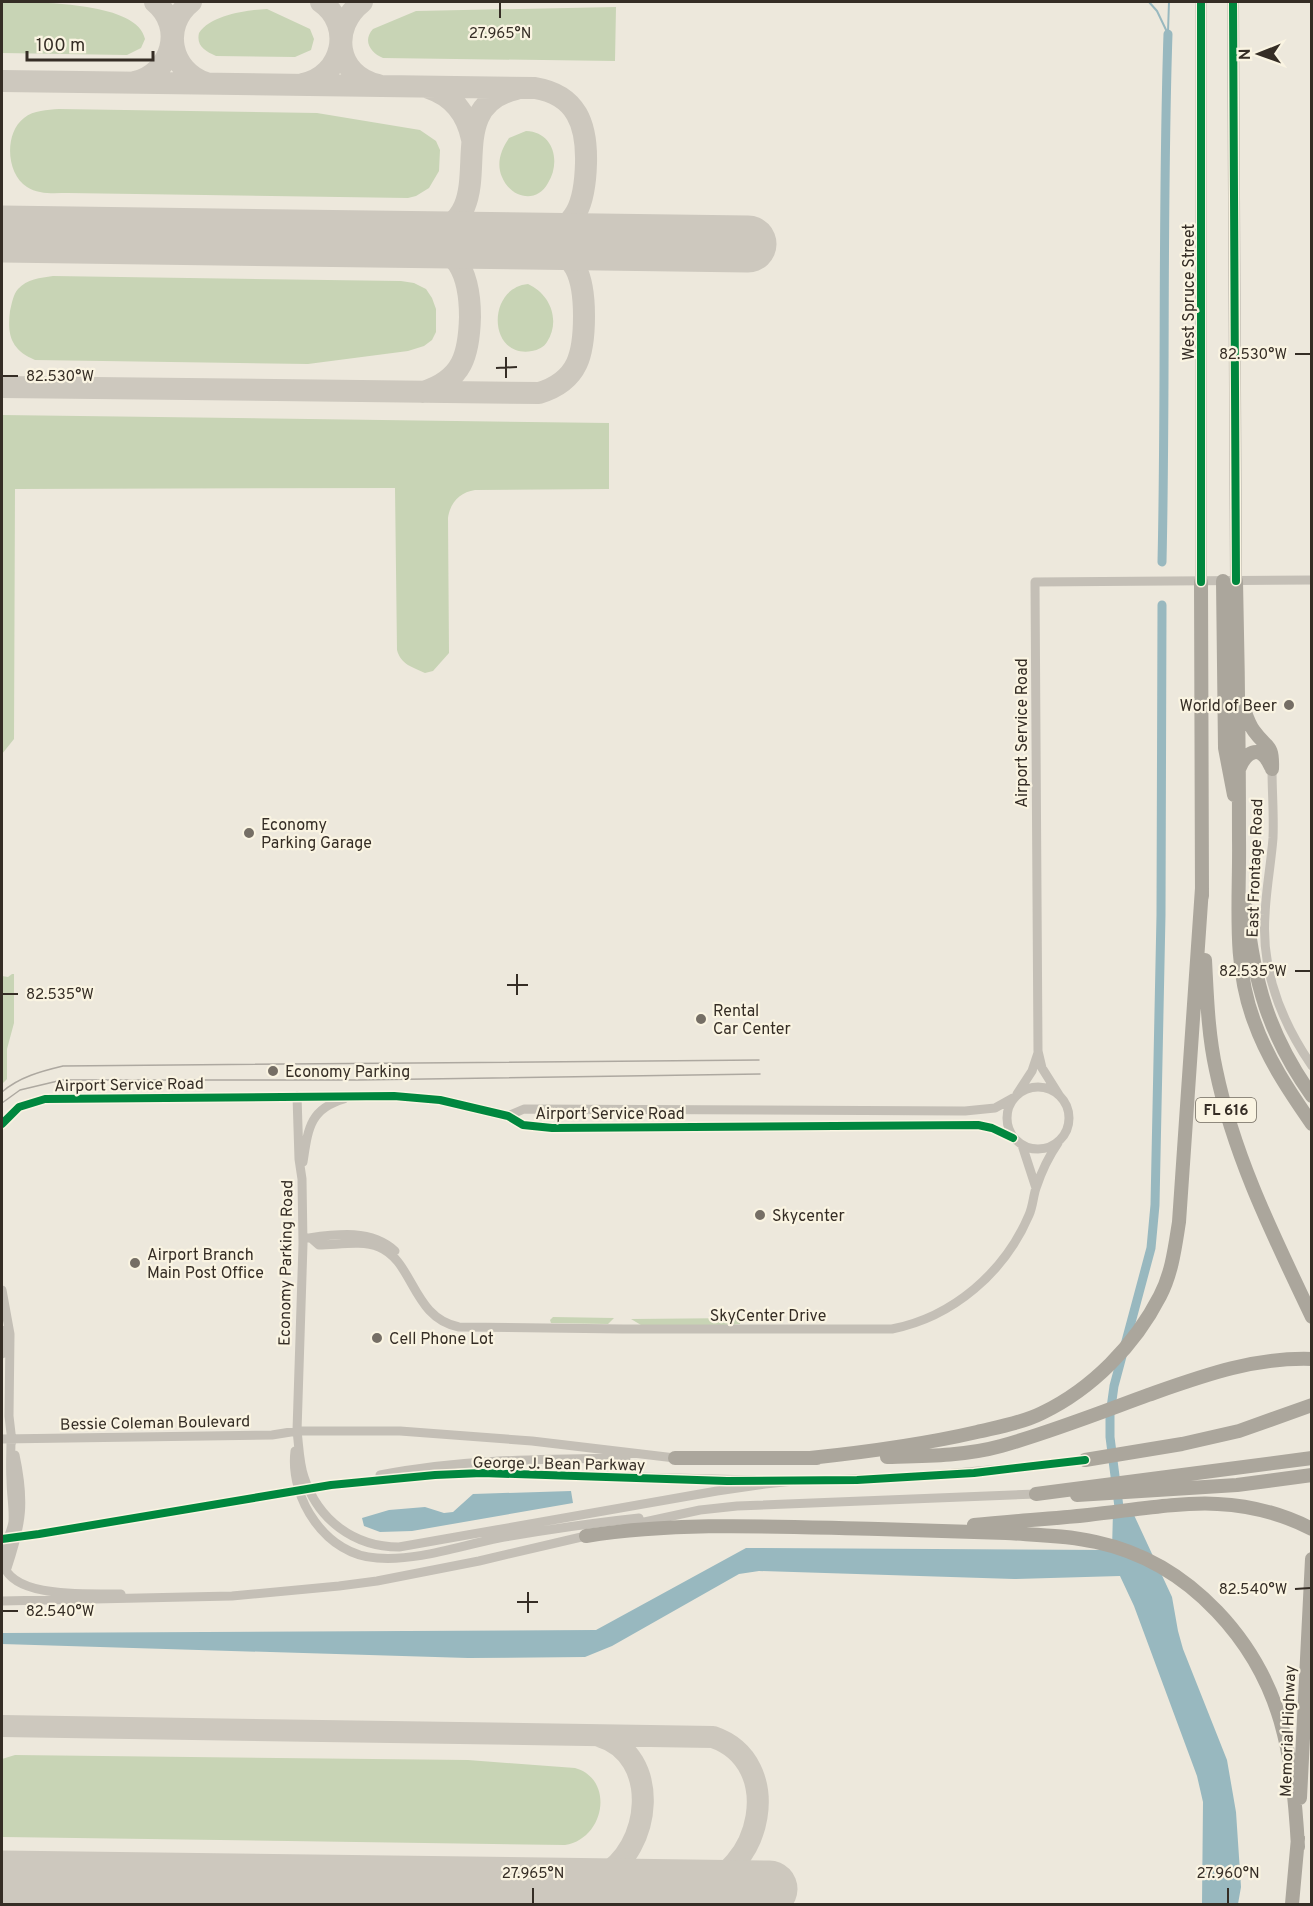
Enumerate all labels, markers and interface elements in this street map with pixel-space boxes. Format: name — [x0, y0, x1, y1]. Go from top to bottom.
scale bar — [27, 24, 153, 62]
north arrow — [1229, 24, 1289, 84]
text: 27.965°N — [469, 25, 531, 44]
text: 100 m — [36, 35, 85, 58]
text: N — [1236, 48, 1256, 60]
street label: West Spruce Street — [1180, 224, 1200, 360]
text: 82.530°W — [1219, 346, 1287, 365]
text: 82.530°W — [26, 368, 94, 387]
street label: Airport Service Road — [1013, 658, 1033, 808]
place label: World of Beer — [1180, 697, 1277, 717]
marker: World of Beer — [1282, 698, 1296, 712]
street label: East Frontage Road — [1244, 798, 1268, 938]
place label: Economy Parking Garage — [261, 816, 372, 854]
marker: Economy Parking Garage — [242, 826, 256, 840]
text: 82.535°W — [1219, 963, 1287, 982]
text: 82.535°W — [26, 986, 94, 1005]
place label: Rental Car Center — [713, 1002, 791, 1040]
marker: Rental Car Center — [694, 1012, 708, 1026]
place label: Economy Parking — [285, 1063, 410, 1083]
marker: Economy Parking — [266, 1064, 280, 1078]
street label: Airport Service Road — [54, 1075, 204, 1097]
road number: FL 616 — [1196, 1098, 1256, 1122]
street label: Airport Service Road — [535, 1105, 685, 1125]
street label: Economy Parking Road — [276, 1180, 298, 1346]
place label: Skycenter — [772, 1207, 845, 1227]
marker: Skycenter — [753, 1208, 767, 1222]
place label: Airport Branch Main Post Office — [147, 1246, 264, 1284]
marker: Airport Branch Main Post Office — [128, 1256, 142, 1270]
street label: SkyCenter Drive — [710, 1307, 826, 1327]
place label: Cell Phone Lot — [389, 1330, 494, 1350]
marker: Cell Phone Lot — [370, 1331, 384, 1345]
street label: Bessie Coleman Boulevard — [60, 1412, 250, 1436]
street label: George J. Bean Parkway — [472, 1453, 646, 1477]
text: 82.540°W — [1219, 1581, 1287, 1600]
text: 82.540°W — [26, 1603, 94, 1622]
street label: Memorial Highway — [1277, 1665, 1301, 1797]
text: 27.965°N — [502, 1865, 564, 1884]
text: 27.960°N — [1196, 1865, 1260, 1884]

